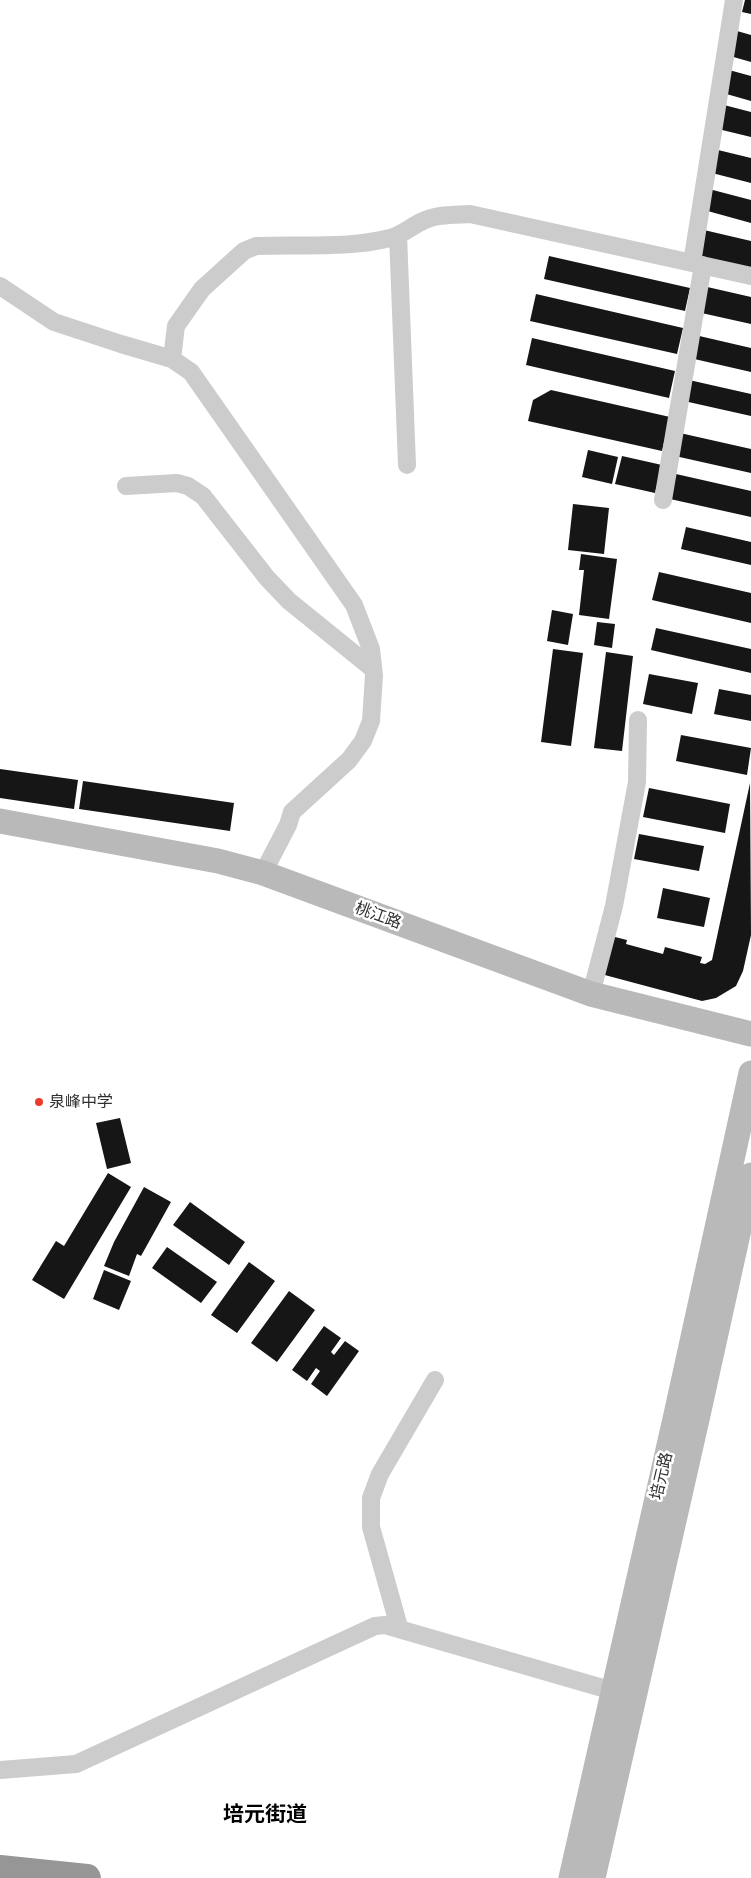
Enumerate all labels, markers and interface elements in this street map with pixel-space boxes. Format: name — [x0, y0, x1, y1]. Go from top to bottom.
street label: 桃江路 — [352, 899, 404, 933]
place label: 泉峰中学 — [49, 1092, 113, 1112]
marker: 泉峰中学 — [33, 1096, 45, 1108]
street label: 培元路 — [647, 1450, 677, 1502]
district label: 培元街道 — [223, 1802, 307, 1828]

